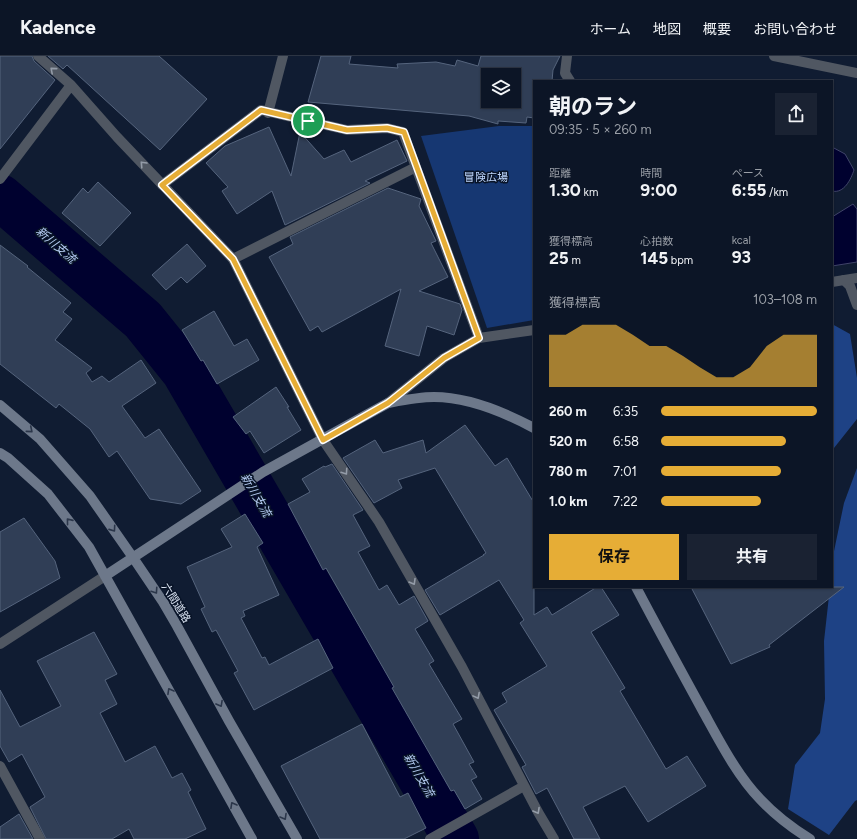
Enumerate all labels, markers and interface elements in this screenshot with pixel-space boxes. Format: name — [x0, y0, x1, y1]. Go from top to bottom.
text: Kadence — [20, 16, 96, 39]
text: ホーム — [589, 21, 631, 38]
text: 地図 — [653, 21, 681, 38]
text: 概要 — [703, 21, 731, 38]
text: お問い合わせ — [753, 21, 837, 38]
one-way arrow — [51, 67, 58, 74]
map controls — [481, 68, 521, 108]
button: layers — [481, 68, 521, 108]
text: 朝のラン — [549, 93, 637, 120]
button: share — [775, 93, 817, 135]
pin — [291, 104, 325, 138]
icon: arrive — [297, 110, 319, 132]
text: 09:35 · 5 × 260 m — [549, 122, 651, 137]
one-way arrow — [140, 161, 147, 169]
text: 距離 — [549, 167, 571, 180]
text: 時間 — [640, 167, 662, 180]
text: ペース — [732, 167, 764, 180]
park label: 冒険広場 — [464, 171, 508, 184]
text: 1.30 — [549, 180, 581, 200]
text: 9:00 — [640, 180, 677, 200]
text: 6:55 — [732, 180, 766, 200]
text: km — [581, 186, 598, 199]
text: /km — [766, 186, 788, 199]
water label: 新川支流 — [33, 224, 80, 267]
text: kcal — [732, 234, 751, 247]
text: 獲得標高 — [549, 235, 593, 248]
text: 心拍数 — [640, 235, 673, 248]
text: 93 — [732, 247, 751, 267]
text: 25 — [549, 248, 569, 268]
text: 145 — [640, 248, 668, 268]
text: m — [569, 254, 581, 267]
text: bpm — [668, 254, 693, 267]
text: 103–108 m — [753, 292, 817, 307]
text: 獲得標高 — [549, 295, 601, 310]
text: 260 m — [549, 404, 587, 419]
text: 6:35 — [613, 404, 638, 419]
one-way arrow — [25, 426, 33, 433]
text: 520 m — [549, 434, 587, 449]
text: 6:58 — [613, 434, 639, 449]
text: 780 m — [549, 464, 587, 479]
text: 7:01 — [613, 464, 637, 479]
one-way arrow — [340, 468, 348, 475]
water label: 新川支流 — [238, 471, 275, 521]
text: 1.0 km — [549, 494, 588, 509]
text: 7:22 — [613, 494, 638, 509]
one-way arrow — [66, 518, 73, 525]
one-way arrow — [108, 525, 115, 532]
button: 保存 — [549, 534, 679, 580]
button: 共有 — [687, 534, 817, 580]
one-way arrow — [409, 578, 416, 585]
street label: 六間道路 — [159, 581, 193, 625]
one-way arrow — [151, 587, 158, 594]
one-way arrow — [167, 688, 174, 696]
one-way arrow — [472, 692, 480, 699]
one-way arrow — [215, 700, 222, 707]
water label: 新川支流 — [401, 751, 438, 801]
one-way arrow — [231, 802, 238, 809]
one-way arrow — [533, 807, 540, 814]
one-way arrow — [279, 813, 286, 820]

